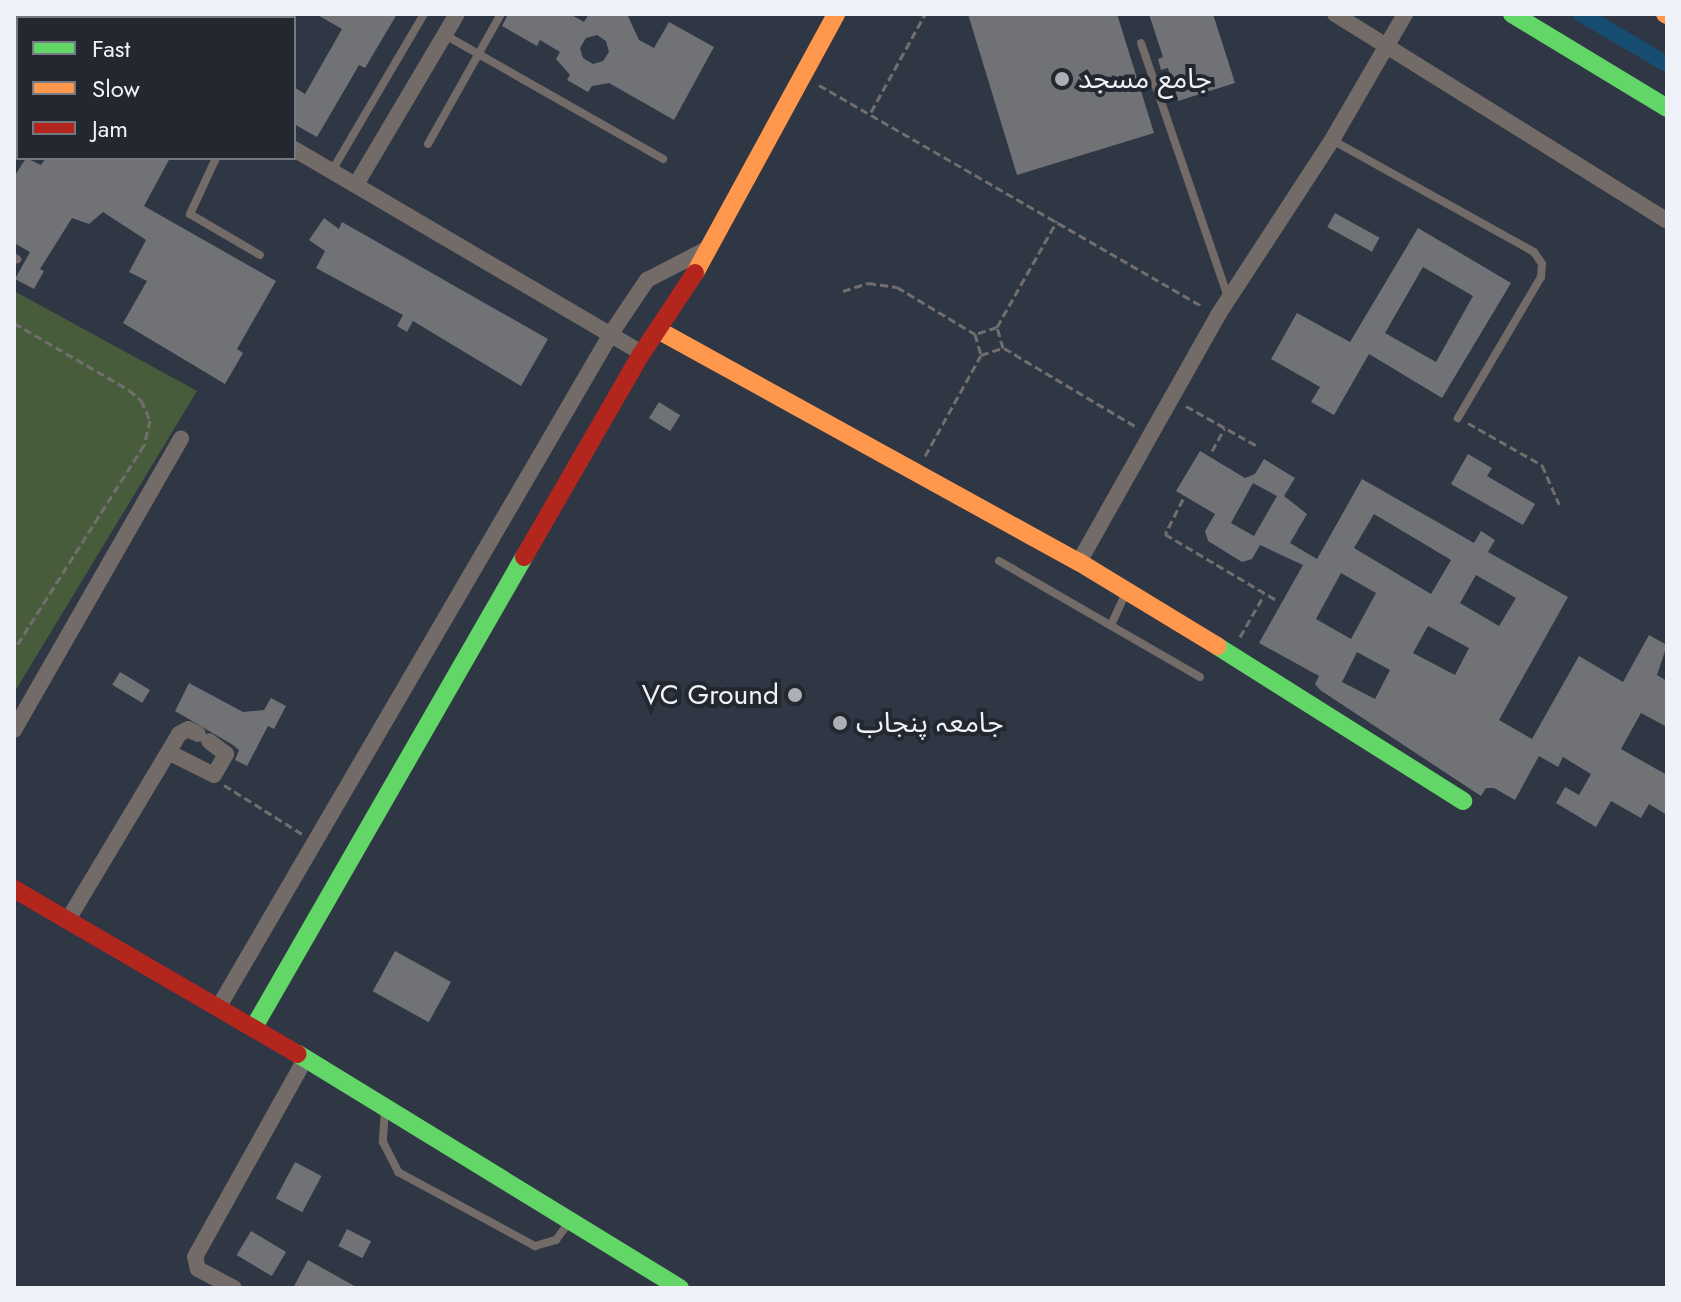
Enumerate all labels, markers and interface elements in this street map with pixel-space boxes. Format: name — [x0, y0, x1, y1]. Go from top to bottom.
legend — [16, 16, 296, 160]
text: Fast — [92, 31, 130, 66]
place label: جامع مسجد — [1078, 62, 1212, 96]
marker: جامع مسجد — [1053, 70, 1071, 88]
text: Slow — [92, 71, 140, 106]
text: Jam — [92, 111, 128, 146]
place label: VC Ground — [642, 678, 779, 712]
marker: VC Ground — [786, 686, 804, 704]
place label: جامعہ پنجاب — [856, 706, 1004, 740]
marker: جامعہ پنجاب — [831, 714, 849, 732]

